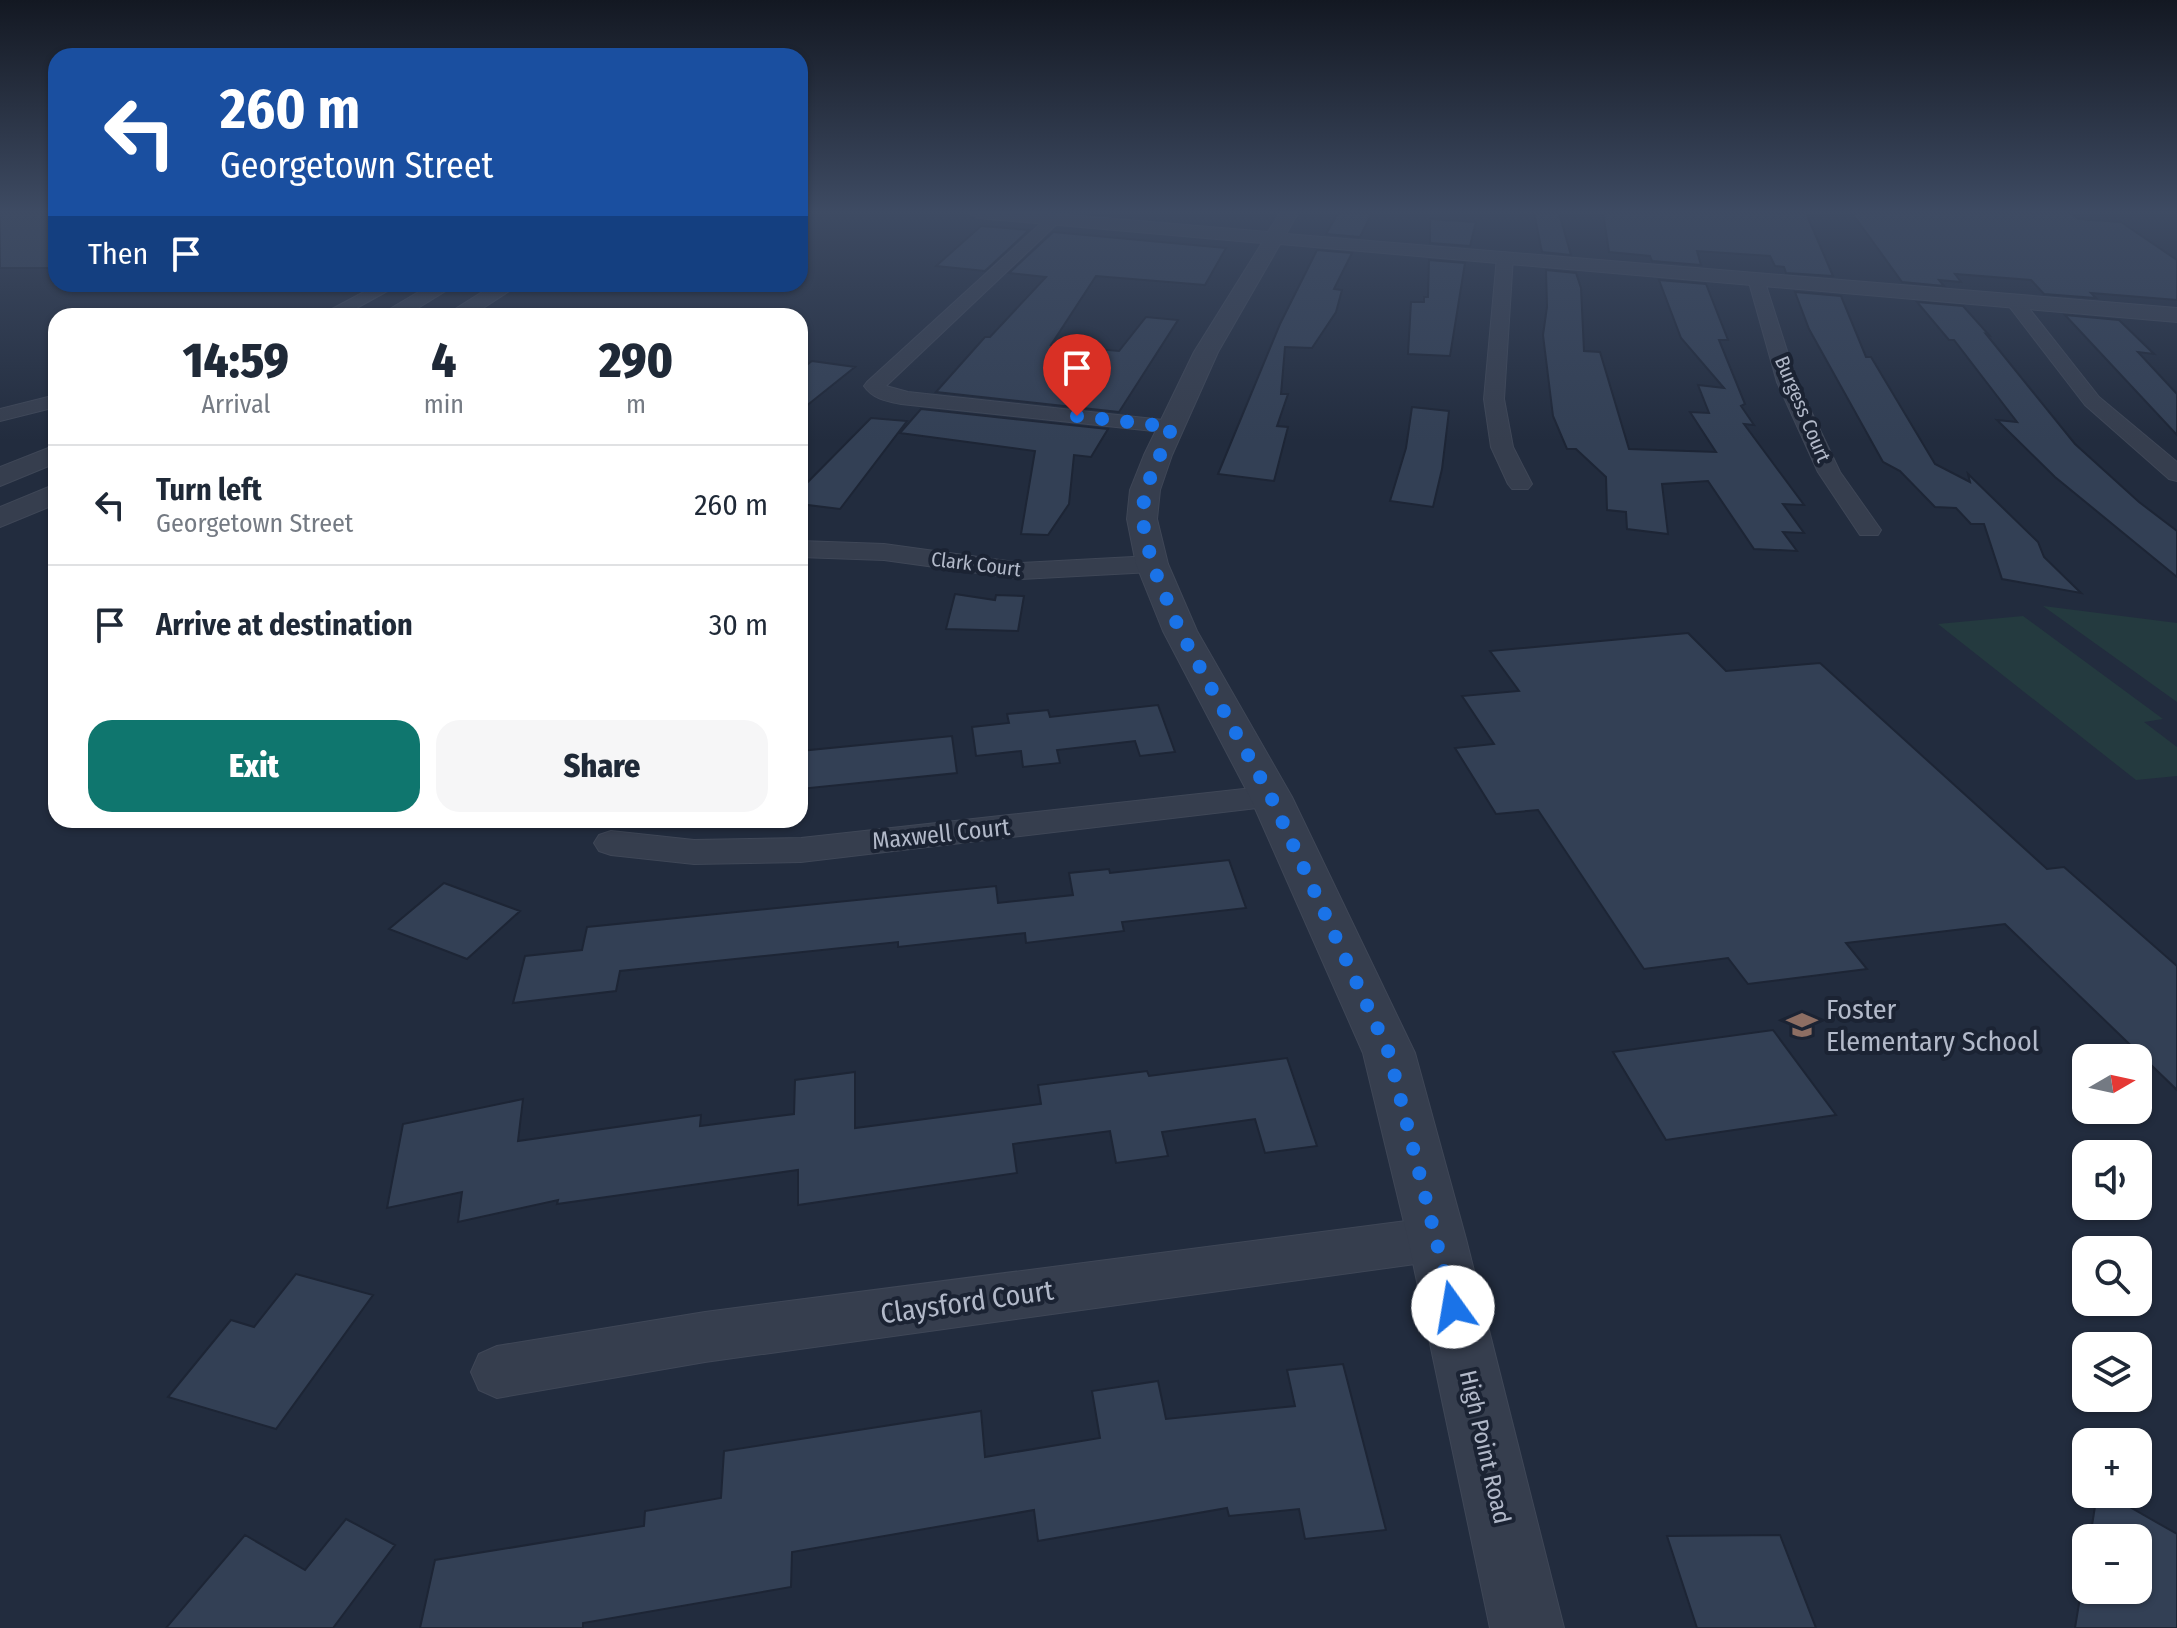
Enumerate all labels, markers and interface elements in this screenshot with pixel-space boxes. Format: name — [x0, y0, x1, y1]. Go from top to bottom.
text: 260 m — [220, 76, 360, 143]
icon: left — [88, 80, 192, 184]
text: Georgetown Street — [220, 144, 493, 188]
icon: arrive — [164, 232, 208, 276]
text: Then — [88, 236, 148, 272]
text: 14:59 — [183, 332, 289, 390]
text: 4 — [431, 332, 457, 390]
text: 290 — [599, 332, 673, 390]
pin — [1043, 334, 1111, 416]
icon: arrive — [1055, 346, 1099, 390]
street label: Burgess Court — [1770, 352, 1836, 466]
text: Arrival — [201, 389, 270, 420]
text: min — [424, 389, 464, 420]
text: m — [626, 389, 646, 420]
text: Turn left — [156, 472, 262, 508]
icon: left — [88, 483, 132, 527]
text: 260 m — [694, 487, 768, 523]
text: Georgetown Street — [156, 508, 353, 539]
street label: Clark Court — [930, 547, 1023, 581]
icon: arrive — [88, 603, 132, 647]
text: Arrive at destination — [156, 607, 413, 643]
text: 30 m — [709, 607, 768, 643]
button: Exit — [88, 720, 420, 812]
button: Share — [436, 720, 768, 812]
street label: Maxwell Court — [871, 813, 1011, 855]
place label: Foster Elementary School — [1826, 993, 2039, 1058]
school or university icon: Foster Elementary School — [1785, 1008, 1819, 1042]
north arrow — [2072, 1044, 2152, 1124]
map controls — [2072, 1044, 2152, 1604]
button: sound — [2072, 1140, 2152, 1220]
button: search — [2072, 1236, 2152, 1316]
position arrow — [1411, 1265, 1495, 1349]
street label: Claysford Court — [878, 1273, 1056, 1330]
button: layers — [2072, 1332, 2152, 1412]
street label: High Point Road — [1454, 1368, 1516, 1526]
button: + — [2072, 1428, 2152, 1508]
button: − — [2072, 1524, 2152, 1604]

